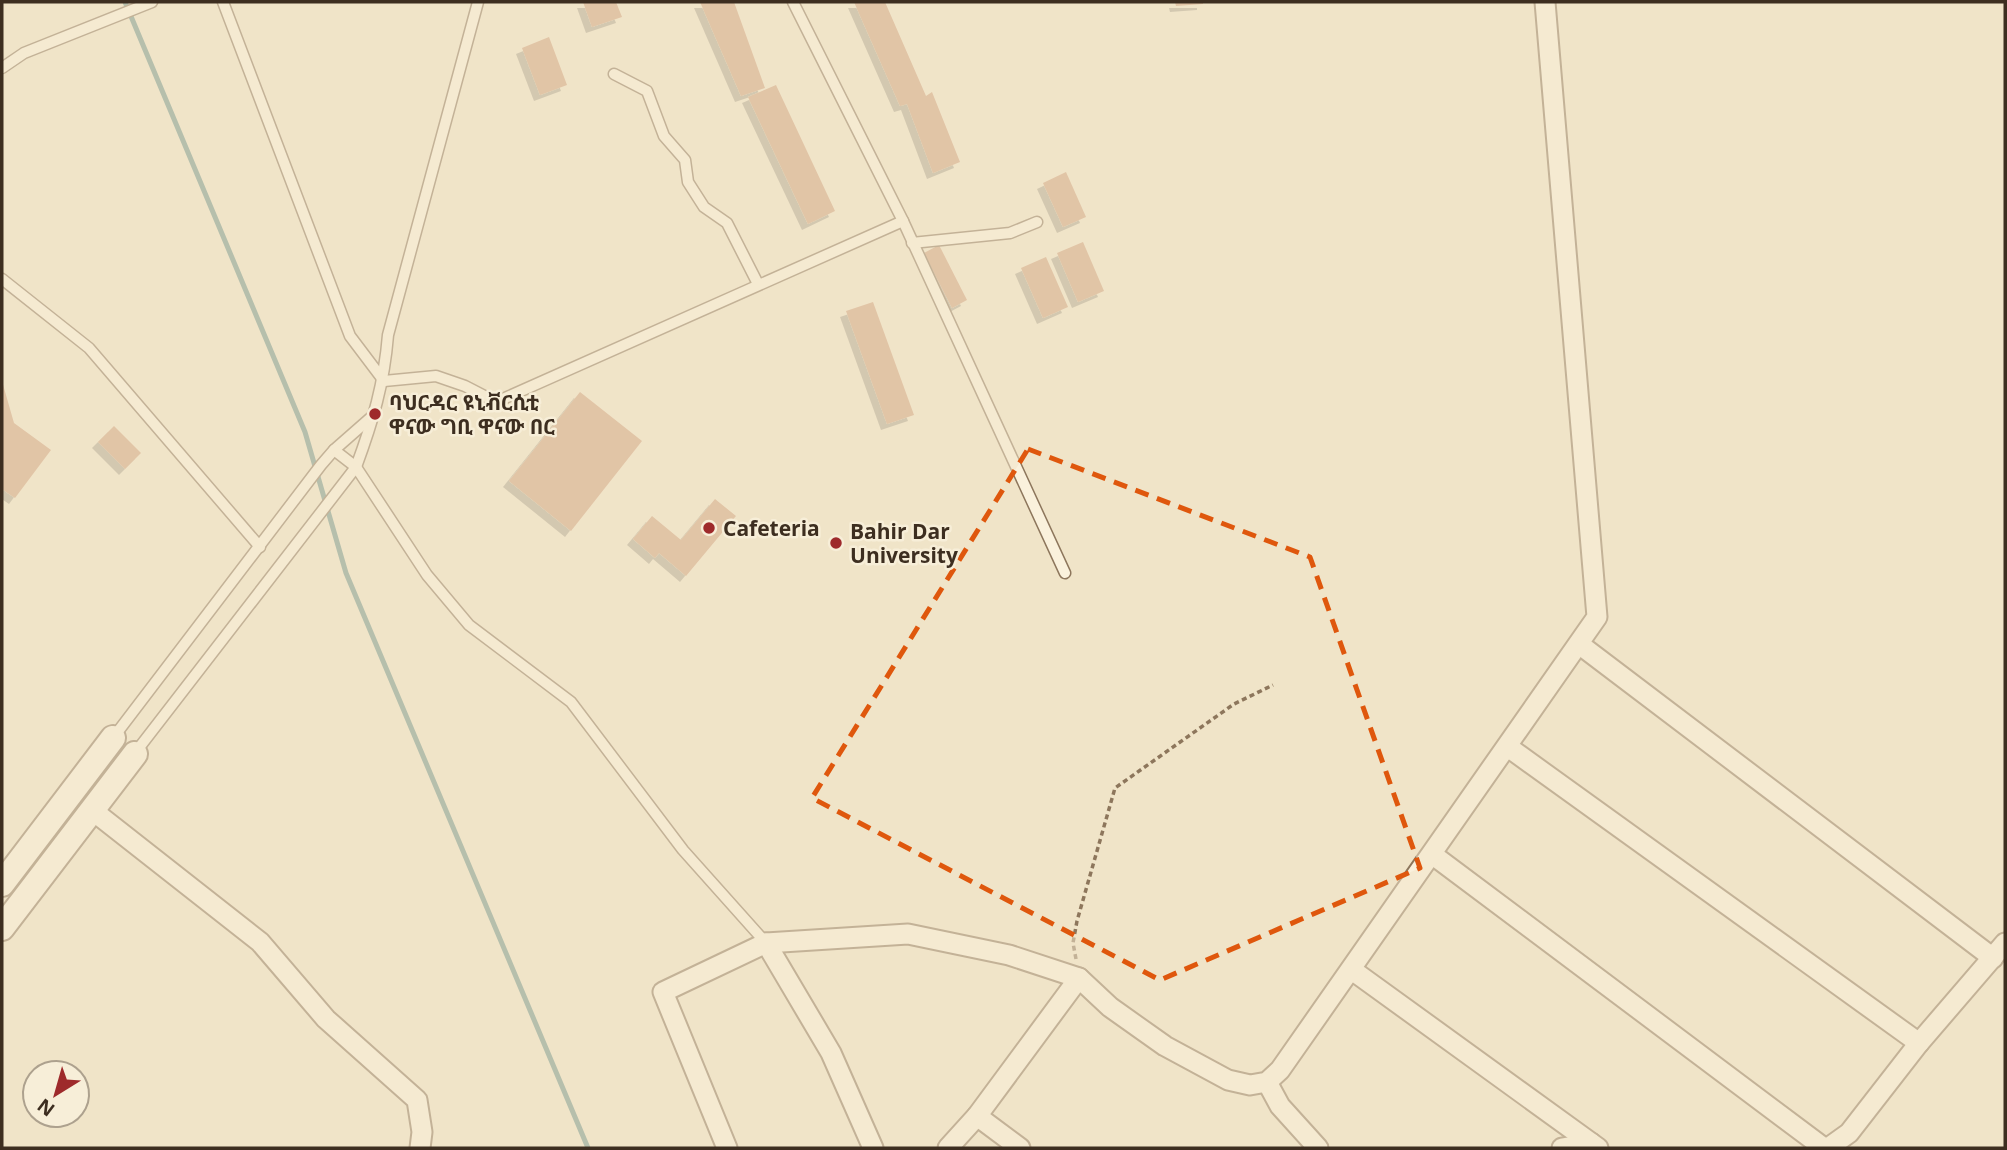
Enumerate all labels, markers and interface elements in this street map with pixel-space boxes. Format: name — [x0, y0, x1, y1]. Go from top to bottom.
place label: ባህርዳር ዩኒቭርሲቲ ዋናው ግቢ ዋናው በር — [389, 388, 555, 440]
marker: ባህርዳር ዩኒቭርሲቲ ዋናው ግቢ ዋናው በር — [367, 406, 383, 422]
place label: Cafeteria — [723, 514, 820, 542]
place label: Bahir Dar University — [850, 517, 958, 569]
marker: Cafeteria — [701, 520, 717, 536]
marker: Bahir Dar University — [828, 535, 844, 551]
north arrow — [21, 1059, 91, 1129]
text: N — [32, 1093, 60, 1123]

